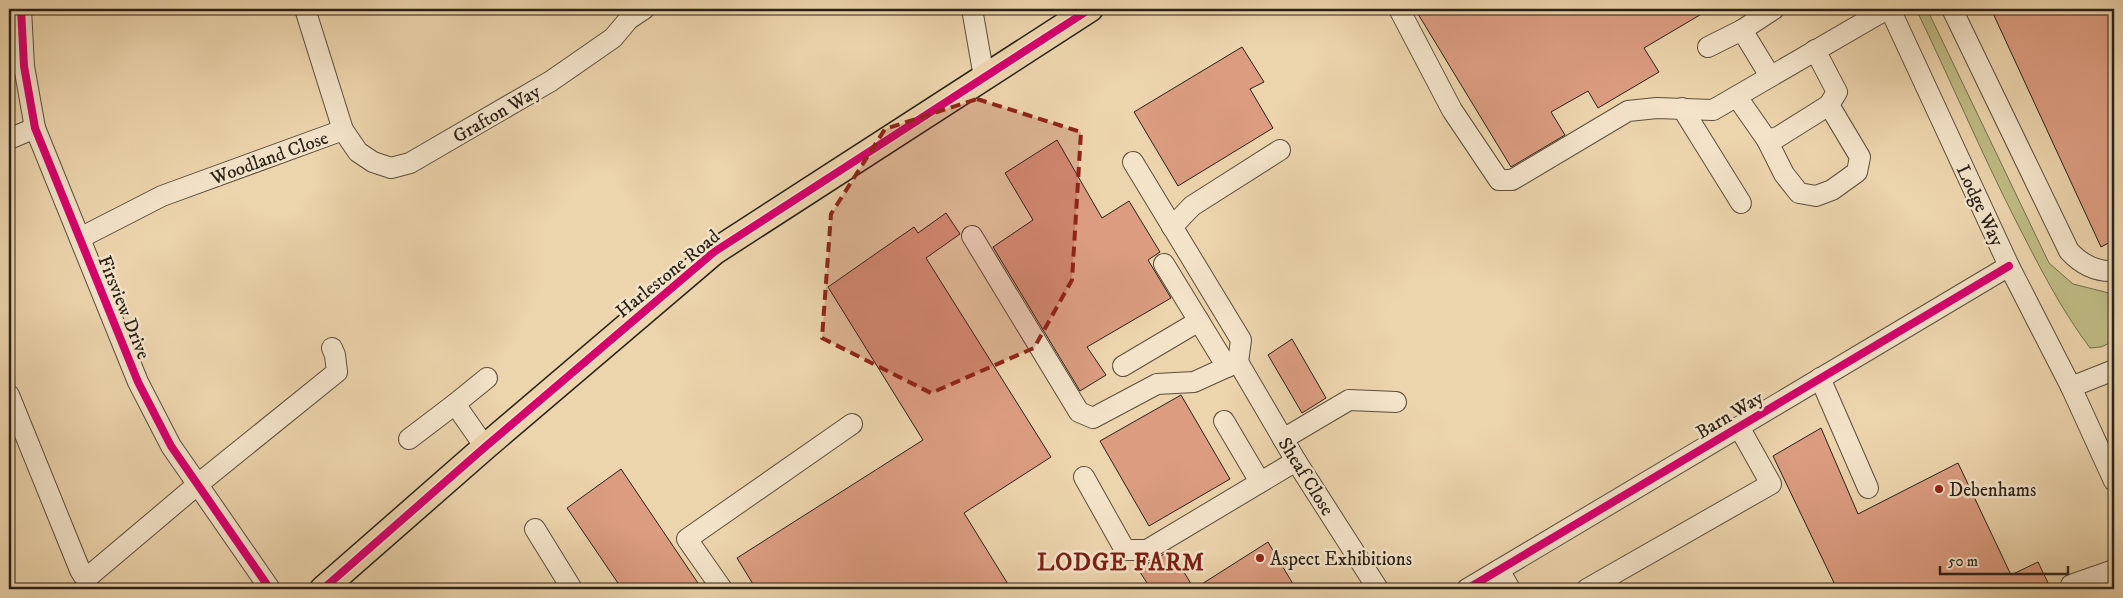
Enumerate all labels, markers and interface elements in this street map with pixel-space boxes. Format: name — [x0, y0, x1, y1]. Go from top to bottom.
street label: Grafton Way — [449, 80, 545, 149]
street label: Woodland Close — [207, 126, 332, 191]
street label: Lodge Way — [1951, 161, 2009, 251]
street label: Harlestone Road — [611, 225, 725, 323]
street label: Firsview Drive — [92, 252, 155, 363]
street label: Barn Way — [1692, 386, 1768, 444]
street label: Sheaf Close — [1273, 434, 1339, 520]
place label: Debenhams — [1949, 479, 2036, 502]
marker: Debenhams — [1933, 483, 1945, 495]
scale bar — [1940, 543, 2068, 575]
district label: LODGE FARM — [1037, 548, 1205, 578]
place label: Aspect Exhibitions — [1270, 548, 1412, 571]
marker: Aspect Exhibitions — [1254, 552, 1266, 564]
text: 50 m — [1948, 552, 1978, 571]

